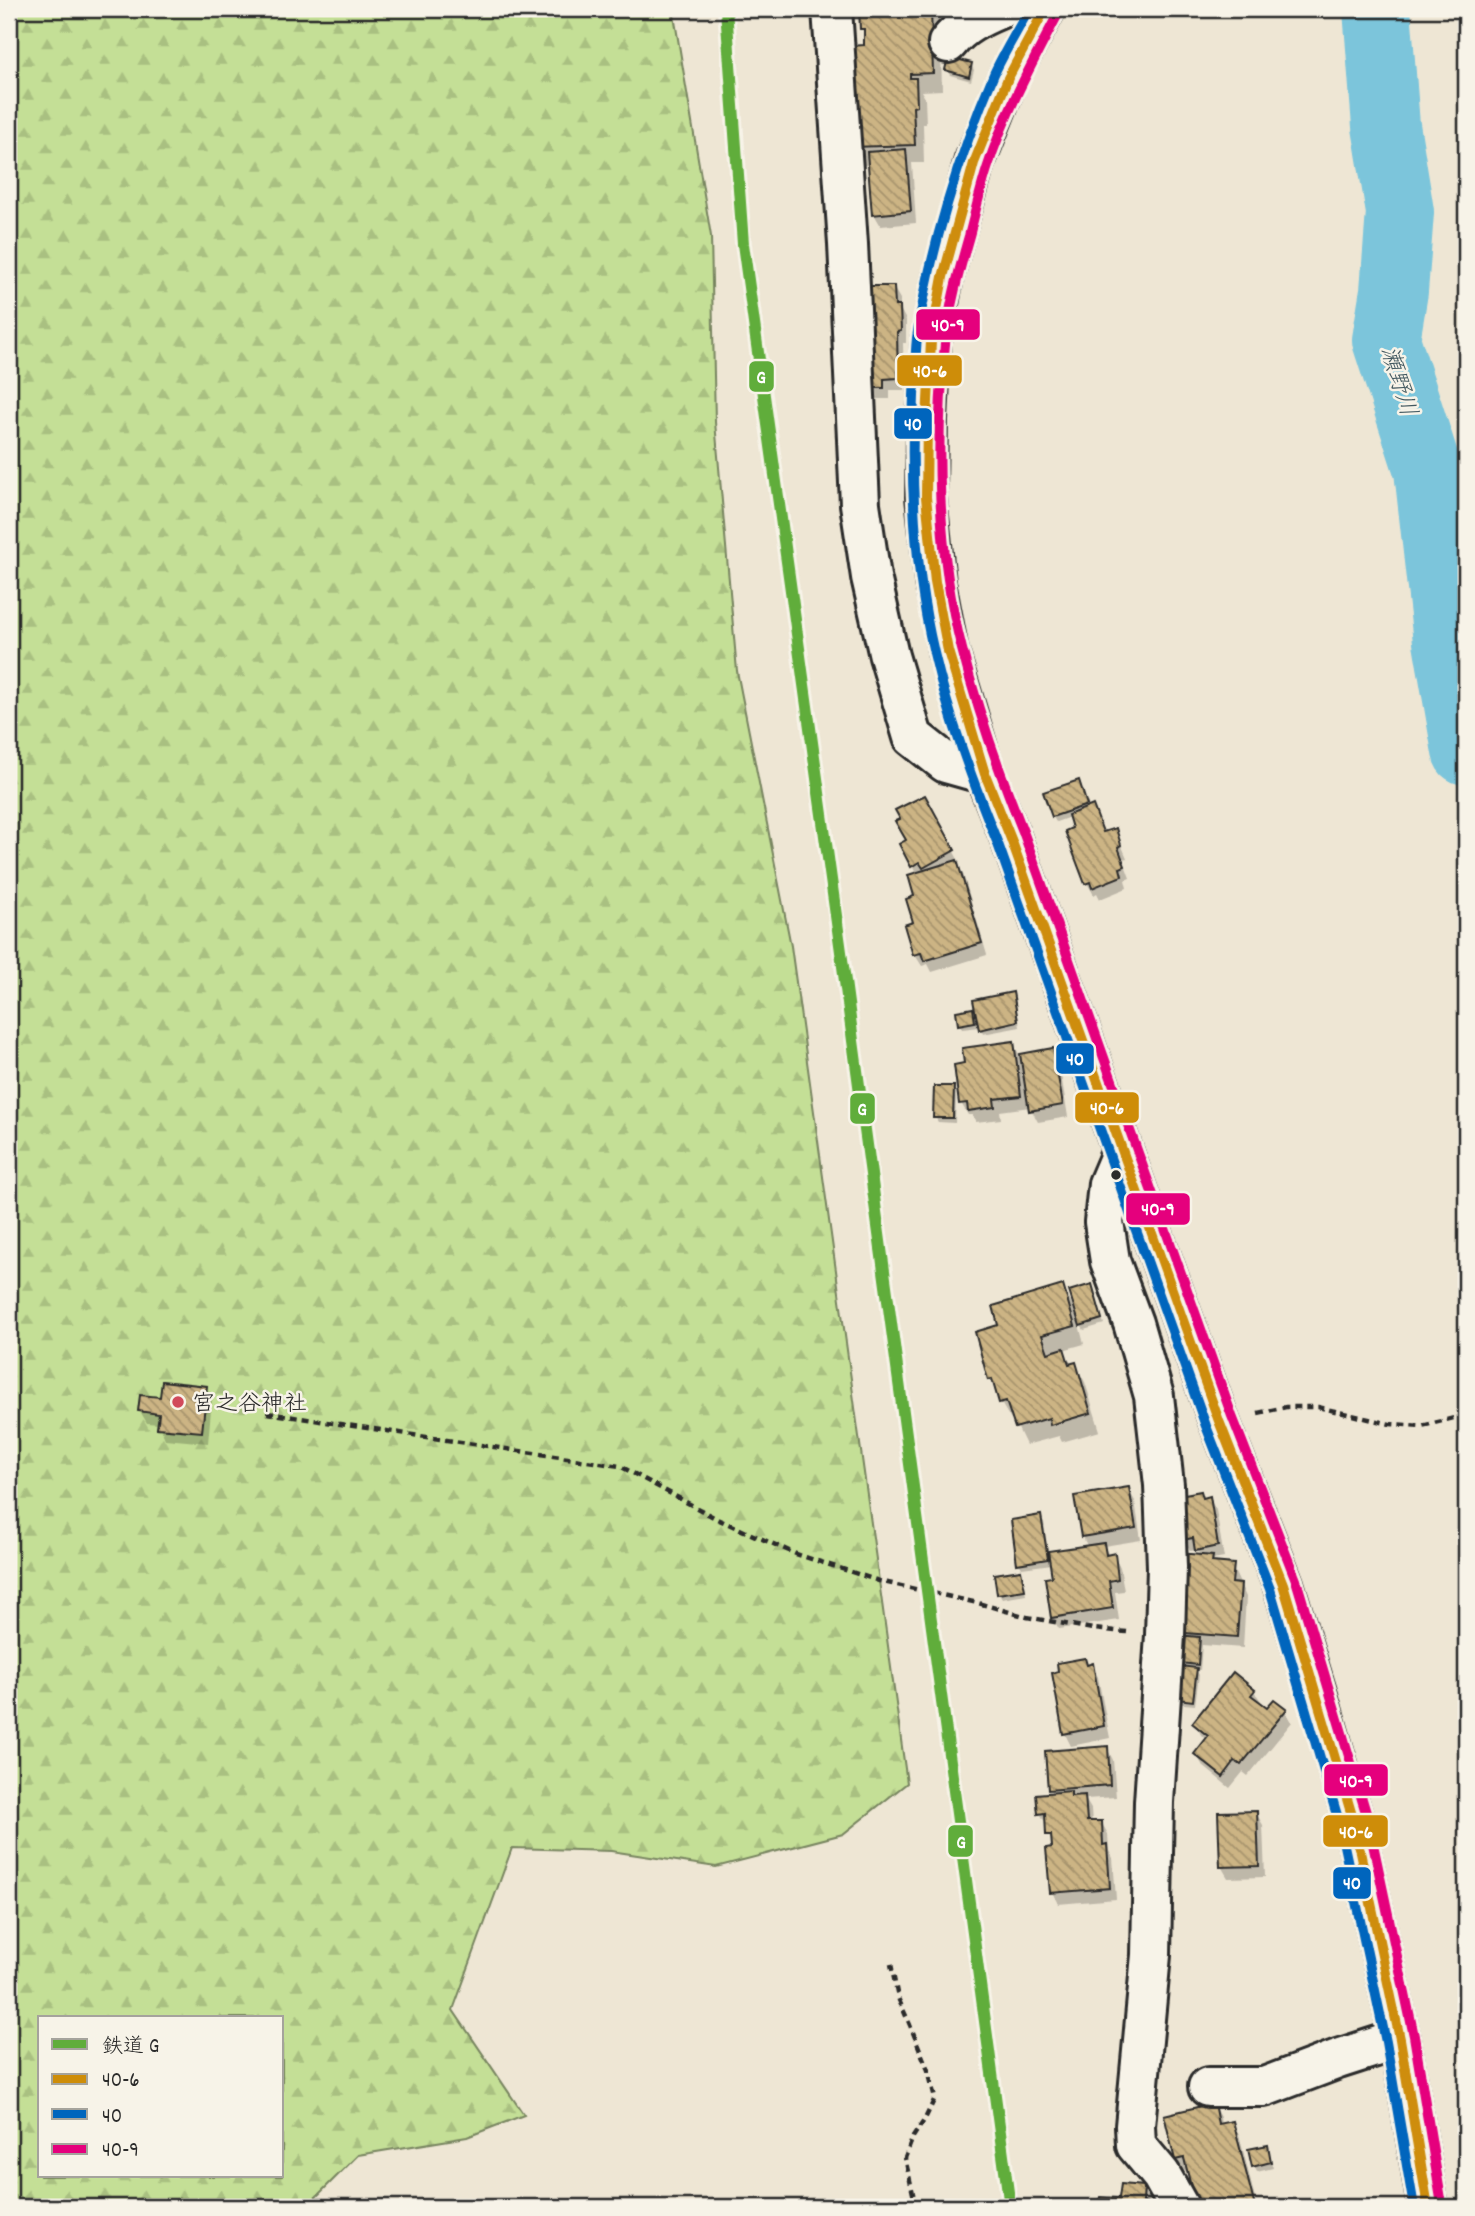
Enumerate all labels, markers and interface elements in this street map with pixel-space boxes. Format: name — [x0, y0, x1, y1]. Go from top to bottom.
line badge: 40-9 — [915, 308, 981, 341]
text: 40-9 — [931, 314, 965, 341]
water label: 瀬野川 — [1370, 342, 1424, 421]
line badge: 40-6 — [896, 354, 963, 387]
line badge: G — [748, 360, 775, 393]
text: 40-6 — [913, 360, 947, 387]
text: G — [756, 366, 766, 393]
line badge: 40 — [893, 407, 933, 440]
text: 40 — [904, 413, 922, 440]
line badge: 40 — [1055, 1042, 1095, 1075]
text: 40 — [1066, 1048, 1084, 1075]
line badge: 40-6 — [1074, 1091, 1140, 1124]
line badge: G — [849, 1092, 876, 1125]
text: 40-6 — [1090, 1097, 1124, 1124]
text: G — [857, 1098, 867, 1125]
unlabelled marker — [1109, 1168, 1123, 1182]
line badge: 40-9 — [1125, 1192, 1191, 1226]
text: 40-9 — [1141, 1198, 1175, 1225]
place label: 宮之谷神社 — [192, 1389, 307, 1422]
marker: 宮之谷神社 — [170, 1394, 186, 1410]
line badge: 40-9 — [1323, 1763, 1389, 1797]
text: 40-9 — [1339, 1770, 1373, 1797]
line badge: 40-6 — [1322, 1814, 1389, 1848]
text: 40-6 — [1339, 1821, 1373, 1848]
line badge: G — [947, 1824, 974, 1858]
text: G — [956, 1831, 966, 1858]
line badge: 40 — [1332, 1866, 1372, 1900]
text: 40 — [1343, 1872, 1361, 1899]
legend — [38, 2016, 284, 2178]
text: 鉄道 G — [102, 2033, 159, 2063]
text: 40-6 — [102, 2067, 140, 2097]
text: 40 — [102, 2103, 122, 2133]
text: 40-9 — [102, 2137, 139, 2167]

